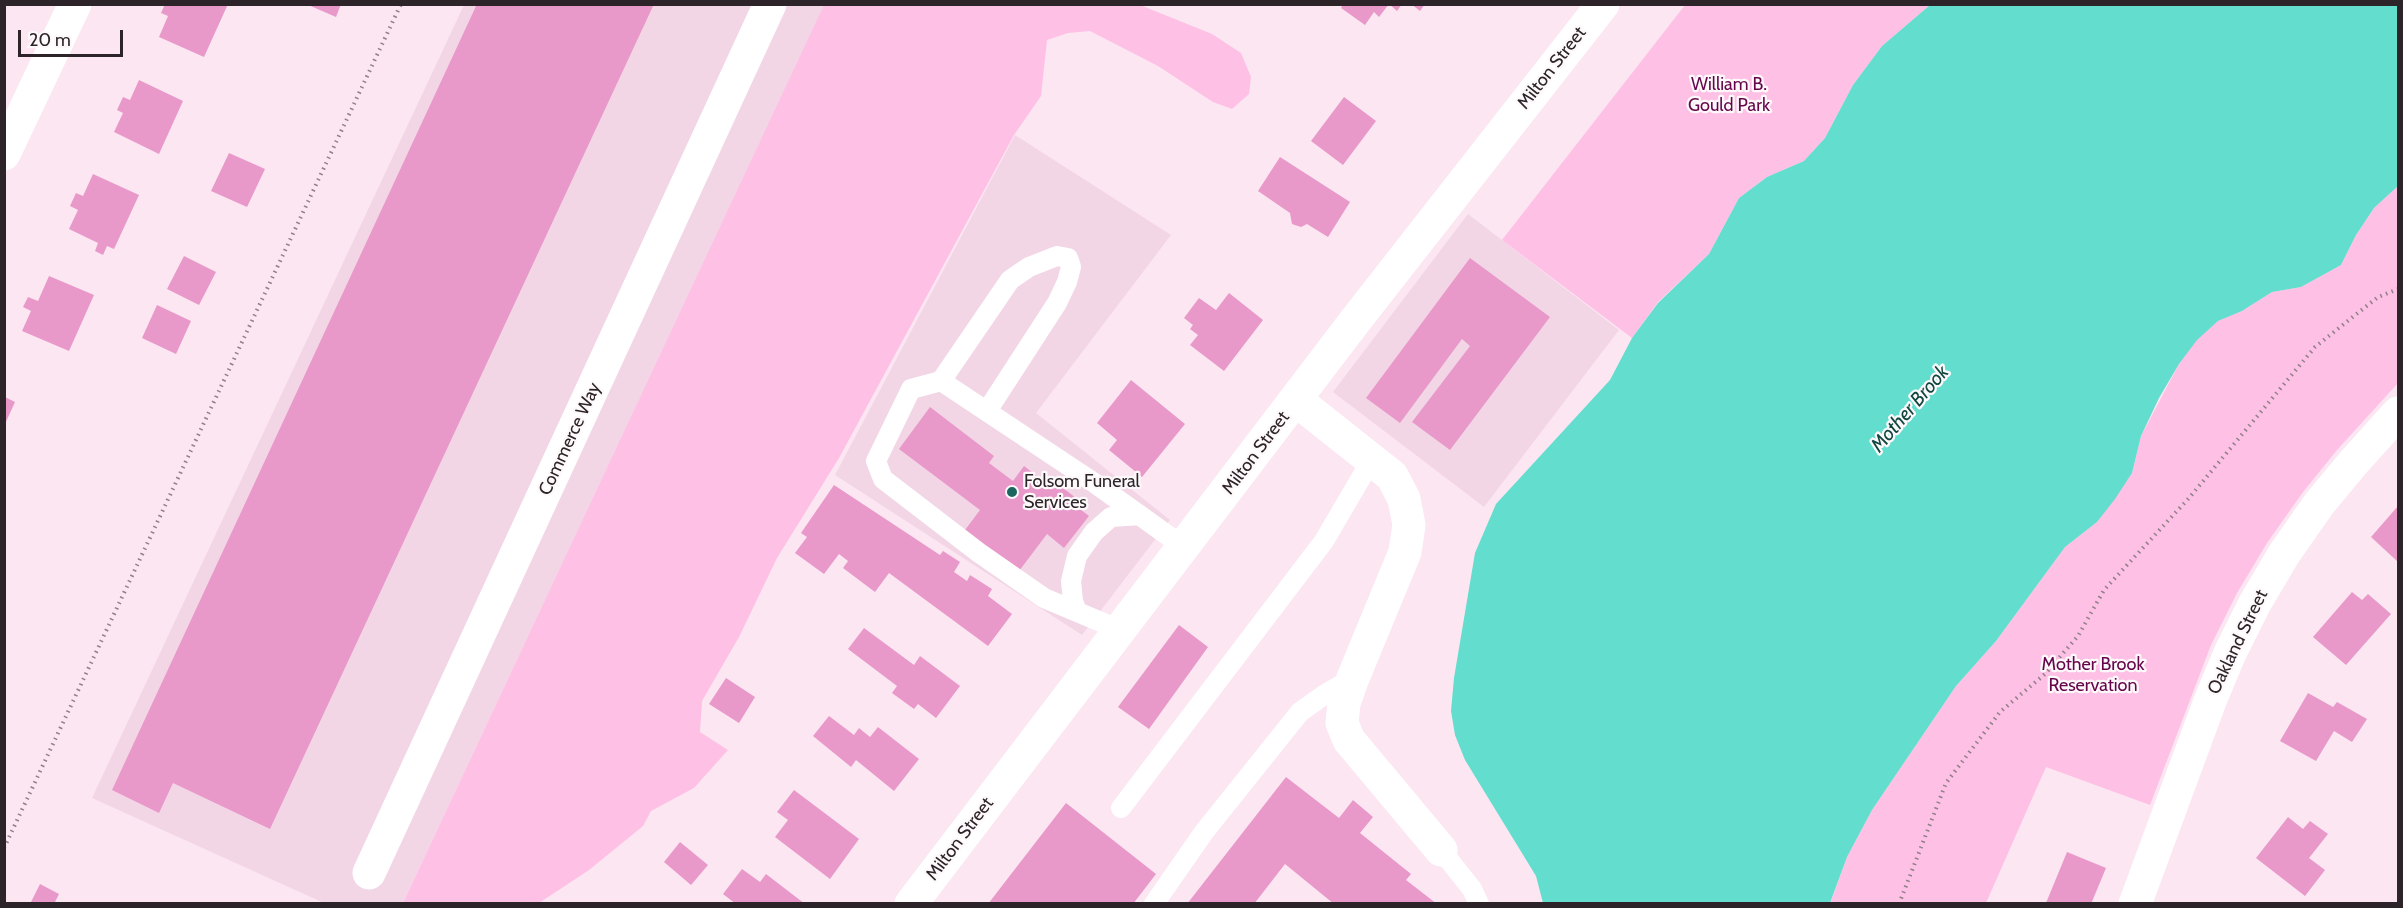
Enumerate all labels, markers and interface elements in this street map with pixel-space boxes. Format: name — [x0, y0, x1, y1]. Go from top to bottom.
scale bar — [21, 18, 126, 56]
street label: Milton Street — [1513, 22, 1591, 114]
text: 20 m — [29, 29, 71, 51]
park label: William B. Gould Park — [1688, 74, 1770, 116]
water label: Mother Brook — [1866, 361, 1954, 457]
street label: Commerce Way — [534, 379, 606, 499]
street label: Milton Street — [1218, 407, 1294, 499]
place label: Folsom Funeral Services — [1024, 471, 1140, 514]
marker: Folsom Funeral Services — [1005, 485, 1019, 499]
street label: Oakland Street — [2203, 586, 2273, 698]
park label: Mother Brook Reservation — [2042, 654, 2144, 696]
street label: Milton Street — [922, 793, 998, 885]

